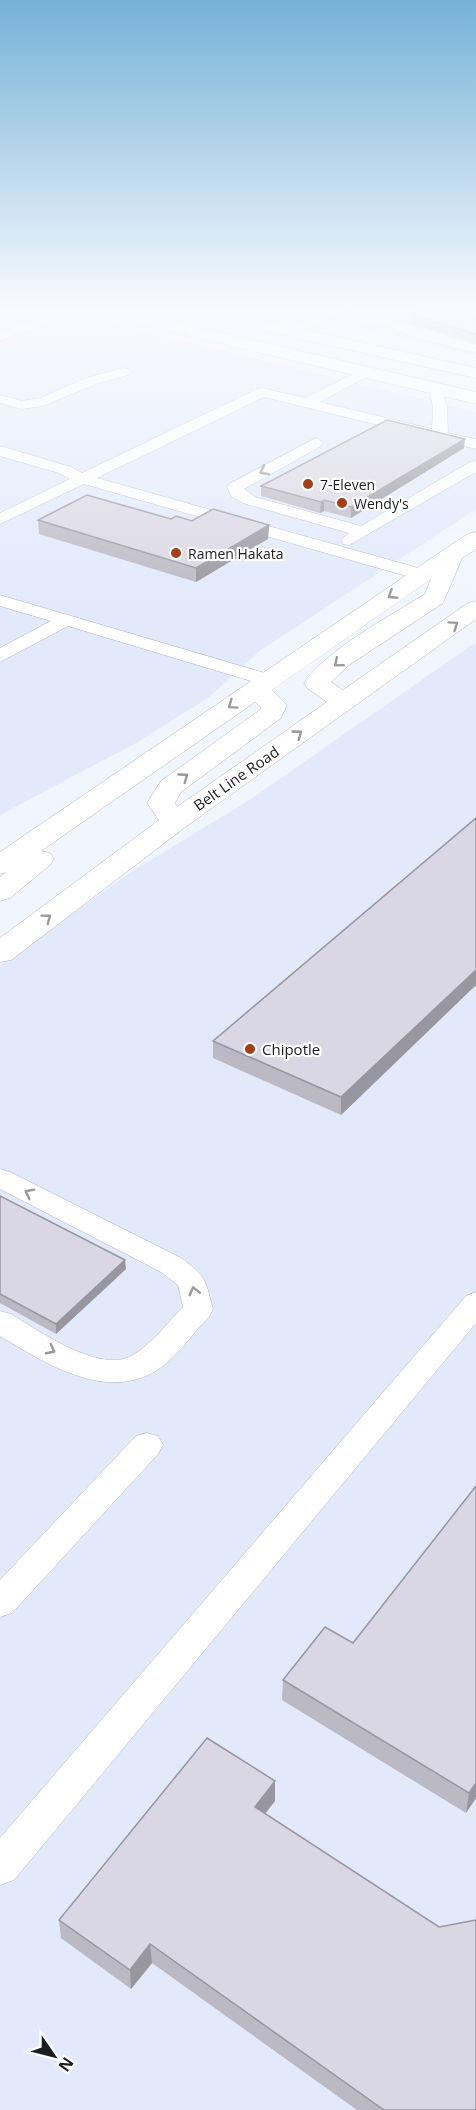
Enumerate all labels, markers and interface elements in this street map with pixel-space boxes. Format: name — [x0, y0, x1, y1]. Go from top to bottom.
one-way arrow — [260, 464, 271, 475]
place label: 7-Eleven — [320, 475, 375, 494]
marker: 7-Eleven — [301, 477, 315, 491]
place label: Wendy's — [354, 494, 409, 513]
marker: Wendy's — [335, 496, 349, 510]
place label: Ramen Hakata — [188, 544, 283, 563]
marker: Ramen Hakata — [169, 546, 183, 560]
one-way arrow — [388, 587, 399, 598]
one-way arrow — [447, 621, 458, 632]
one-way arrow — [334, 655, 345, 666]
one-way arrow — [227, 698, 238, 709]
one-way arrow — [292, 730, 303, 741]
street label: Belt Line Road — [189, 741, 283, 815]
one-way arrow — [178, 773, 189, 784]
one-way arrow — [40, 914, 51, 925]
place label: Chipotle — [262, 1039, 320, 1059]
marker: Chipotle — [243, 1042, 257, 1056]
one-way arrow — [25, 1189, 36, 1201]
one-way arrow — [189, 1286, 202, 1296]
one-way arrow — [45, 1343, 56, 1354]
north arrow — [24, 2026, 84, 2086]
text: N — [54, 2053, 79, 2076]

